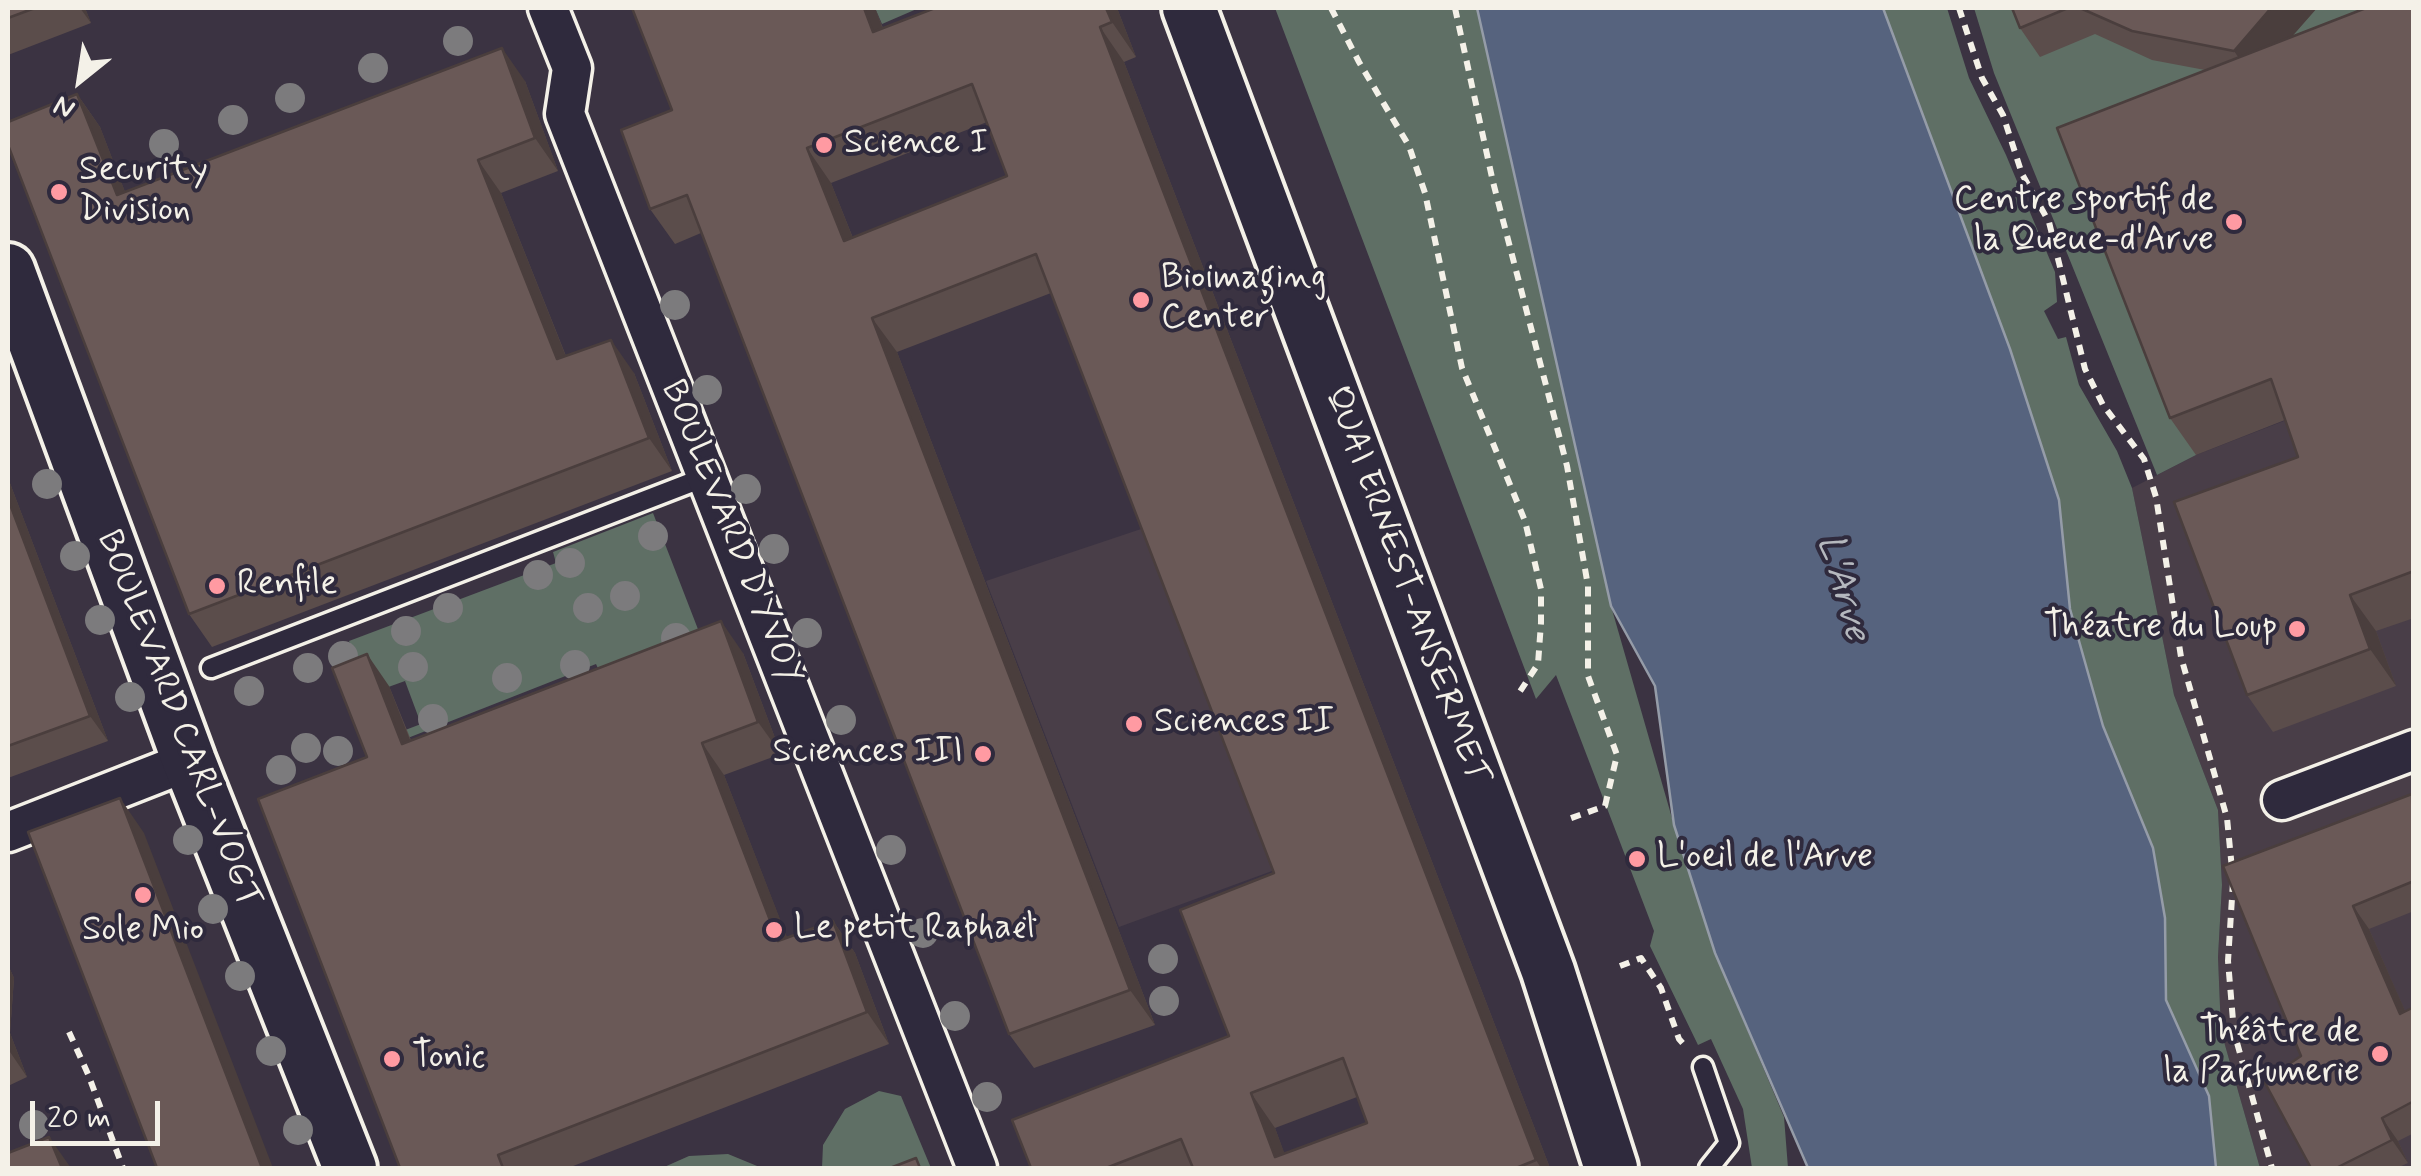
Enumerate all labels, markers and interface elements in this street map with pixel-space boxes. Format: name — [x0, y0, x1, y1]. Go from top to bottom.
north arrow — [30, 30, 130, 130]
text: N — [47, 86, 82, 127]
place label: Science I — [844, 124, 988, 166]
marker: Science I — [813, 134, 835, 156]
place label: Security Division — [79, 151, 208, 233]
marker: Security Division — [48, 181, 70, 203]
place label: Centre sportif de la Queue-d'Arve — [1954, 181, 2214, 263]
marker: Centre sportif de la Queue-d'Arve — [2223, 211, 2245, 233]
place label: Bioimaging Center — [1161, 259, 1326, 341]
marker: Bioimaging Center — [1130, 289, 1152, 311]
street label: BOULEVARD D'YVOY — [650, 375, 810, 691]
street label: QUAI ERNEST-ANSERMET — [1313, 381, 1497, 791]
street label: BOULEVARD CARL-VOGT — [85, 525, 269, 915]
water label: L'Arve — [1804, 530, 1878, 646]
place label: Renfile — [237, 565, 337, 607]
marker: Renfile — [206, 575, 228, 597]
place label: Théatre du Loup — [2043, 608, 2277, 650]
marker: Théatre du Loup — [2286, 618, 2308, 640]
place label: Sciences II — [1154, 703, 1334, 745]
marker: Sciences II — [1123, 713, 1145, 735]
place label: Sciences III — [772, 733, 963, 775]
marker: Sciences III — [972, 743, 994, 765]
place label: L'oeil de l'Arve — [1657, 838, 1873, 880]
marker: L'oeil de l'Arve — [1626, 848, 1648, 870]
marker: Sole Mio — [132, 884, 154, 906]
place label: Le petit Raphaël — [794, 909, 1035, 951]
place label: Sole Mio — [82, 911, 204, 953]
marker: Le petit Raphaël — [763, 919, 785, 941]
place label: Théâtre de la Parfumerie — [2163, 1013, 2360, 1095]
place label: Tonic — [412, 1038, 485, 1080]
marker: Théâtre de la Parfumerie — [2369, 1043, 2391, 1065]
marker: Tonic — [381, 1048, 403, 1070]
scale bar — [35, 1081, 165, 1143]
text: 20 m — [47, 1099, 111, 1138]

